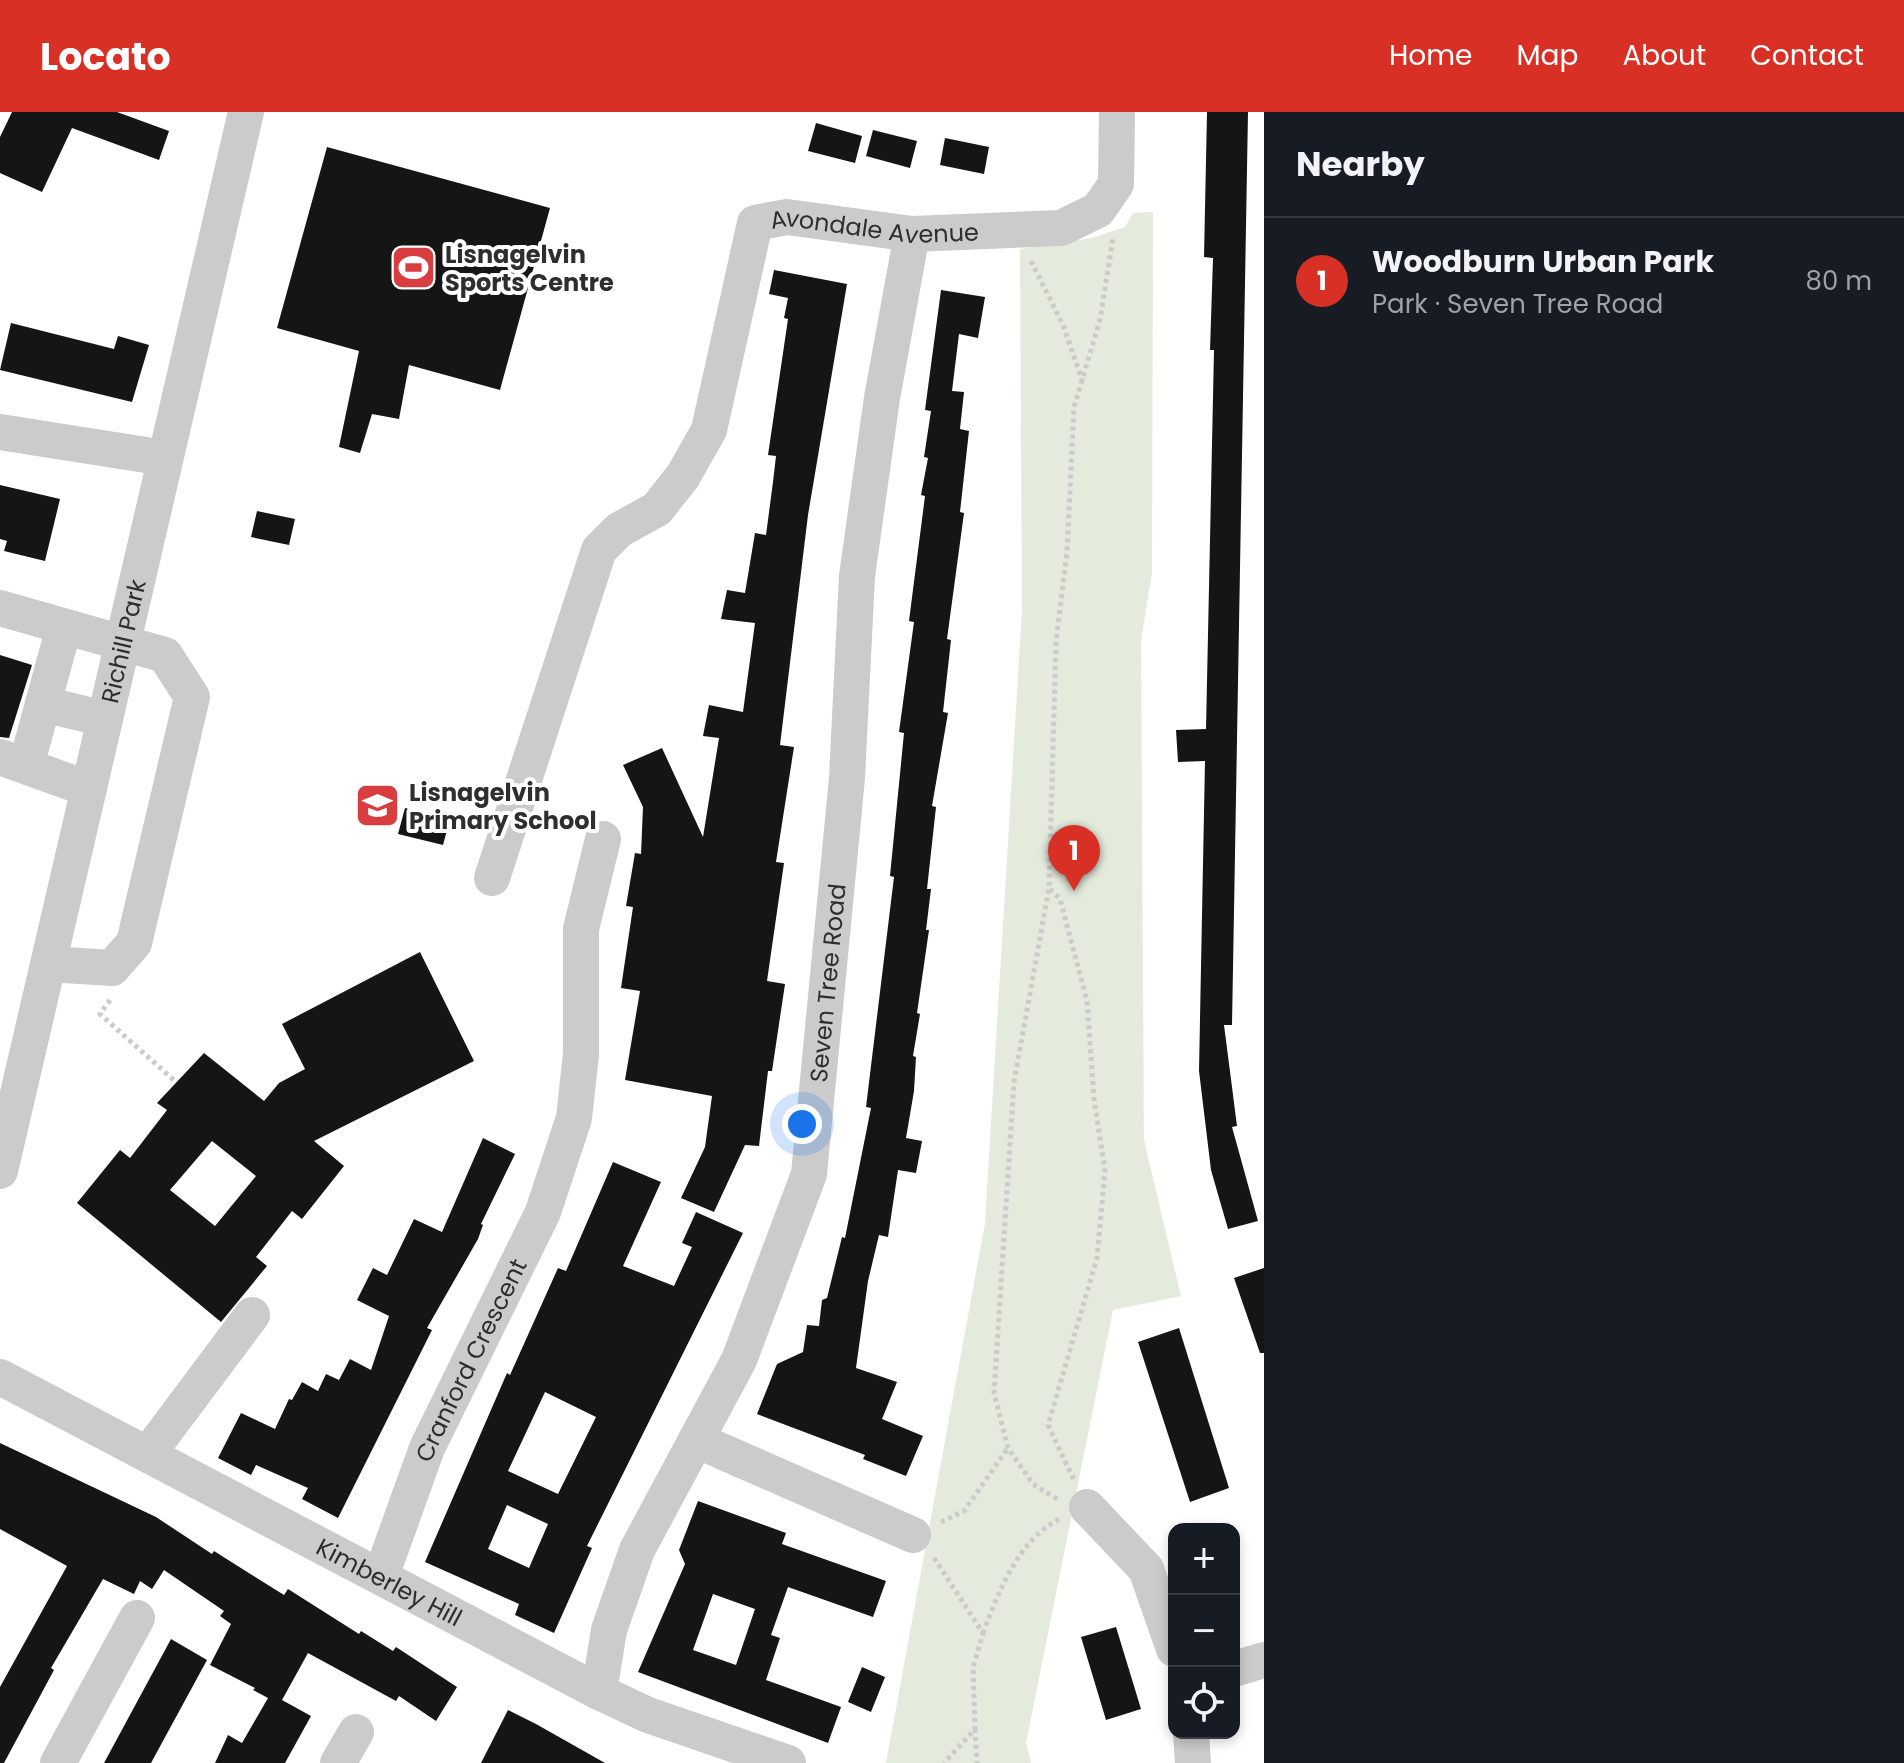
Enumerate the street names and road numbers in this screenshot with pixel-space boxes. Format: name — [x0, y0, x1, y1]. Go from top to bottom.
street label: Avondale Avenue — [767, 200, 979, 251]
street label: Richill Park — [93, 575, 154, 706]
street label: Seven Tree Road — [801, 882, 853, 1084]
street label: Cranford Crescent — [407, 1253, 534, 1466]
street label: Kimberley Hill — [311, 1530, 468, 1634]

